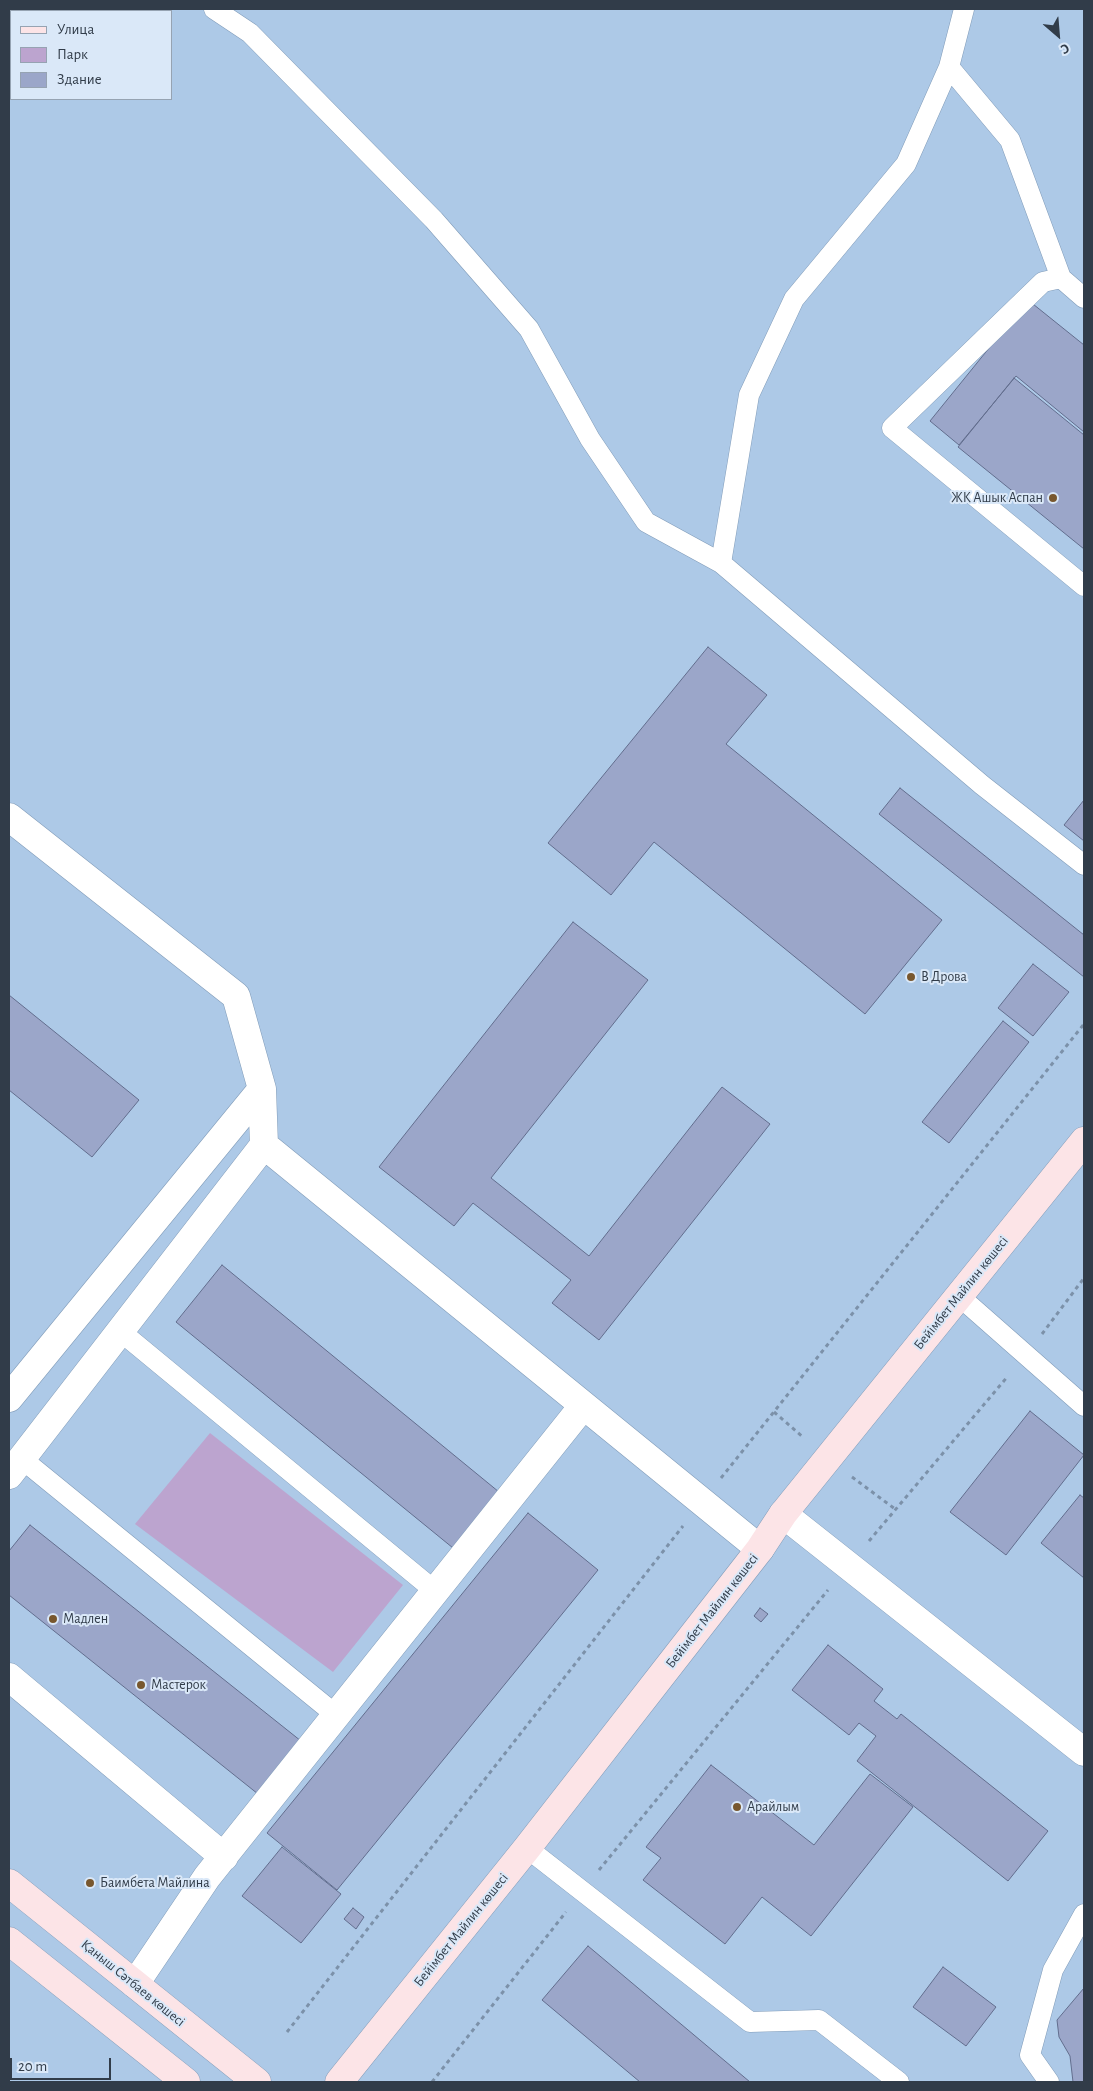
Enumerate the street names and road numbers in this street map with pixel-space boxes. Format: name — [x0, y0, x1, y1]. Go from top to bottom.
street label: Бейімбет Майлин көшесі — [910, 1233, 1012, 1353]
street label: Бейімбет Майлин көшесі — [662, 1550, 762, 1672]
street label: Бейімбет Майлин көшесі — [410, 1870, 512, 1990]
street label: Қаныш Сәтбаев көшесі — [78, 1936, 188, 2030]

